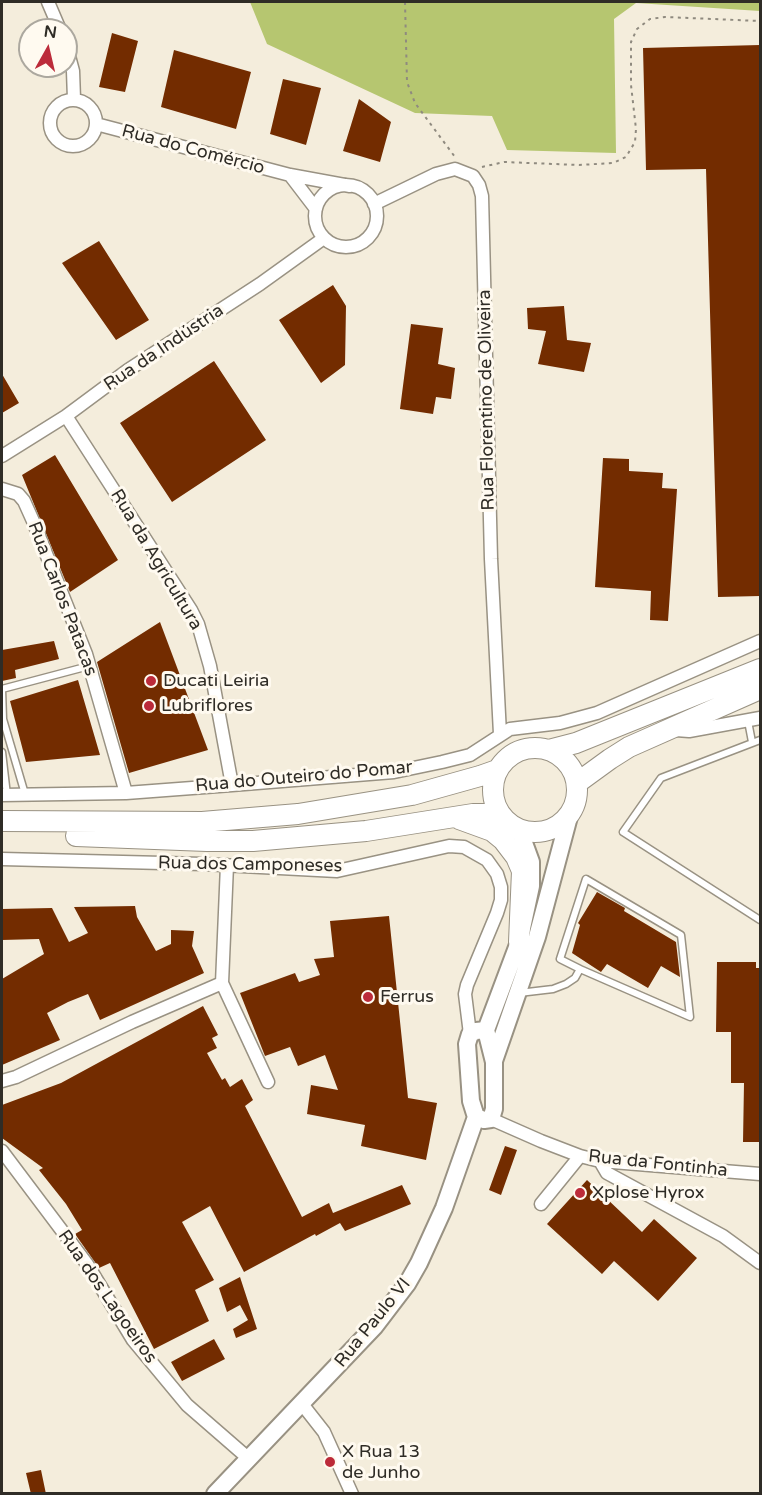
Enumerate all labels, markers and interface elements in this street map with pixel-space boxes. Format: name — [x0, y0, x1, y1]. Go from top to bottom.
north arrow — [18, 18, 78, 78]
text: N — [42, 21, 58, 43]
street label: Rua do Comércio — [119, 121, 267, 179]
street label: Rua Florentino de Oliveira — [474, 289, 500, 511]
street label: Rua da Indústria — [100, 300, 228, 396]
street label: Rua da Agricultura — [105, 486, 207, 634]
street label: Rua Carlos Patacas — [23, 519, 101, 679]
place label: Ducati Leiria — [163, 670, 269, 692]
marker: Ducati Leiria — [144, 674, 158, 688]
place label: Lubriflores — [161, 695, 253, 717]
marker: Lubriflores — [142, 699, 156, 713]
street label: Rua do Outeiro do Pomar — [194, 757, 414, 797]
street label: Rua dos Camponeses — [158, 853, 342, 877]
place label: Ferrus — [380, 986, 434, 1008]
marker: Ferrus — [361, 990, 375, 1004]
street label: Rua da Fontinha — [587, 1146, 729, 1182]
place label: Xplose Hyrox — [592, 1182, 704, 1204]
marker: Xplose Hyrox — [573, 1186, 587, 1200]
street label: Rua dos Lagoeiros — [53, 1226, 161, 1368]
street label: Rua Paulo VI — [330, 1274, 416, 1372]
place label: X Rua 13 de Junho — [342, 1441, 420, 1484]
marker: X Rua 13 de Junho — [323, 1455, 337, 1469]

